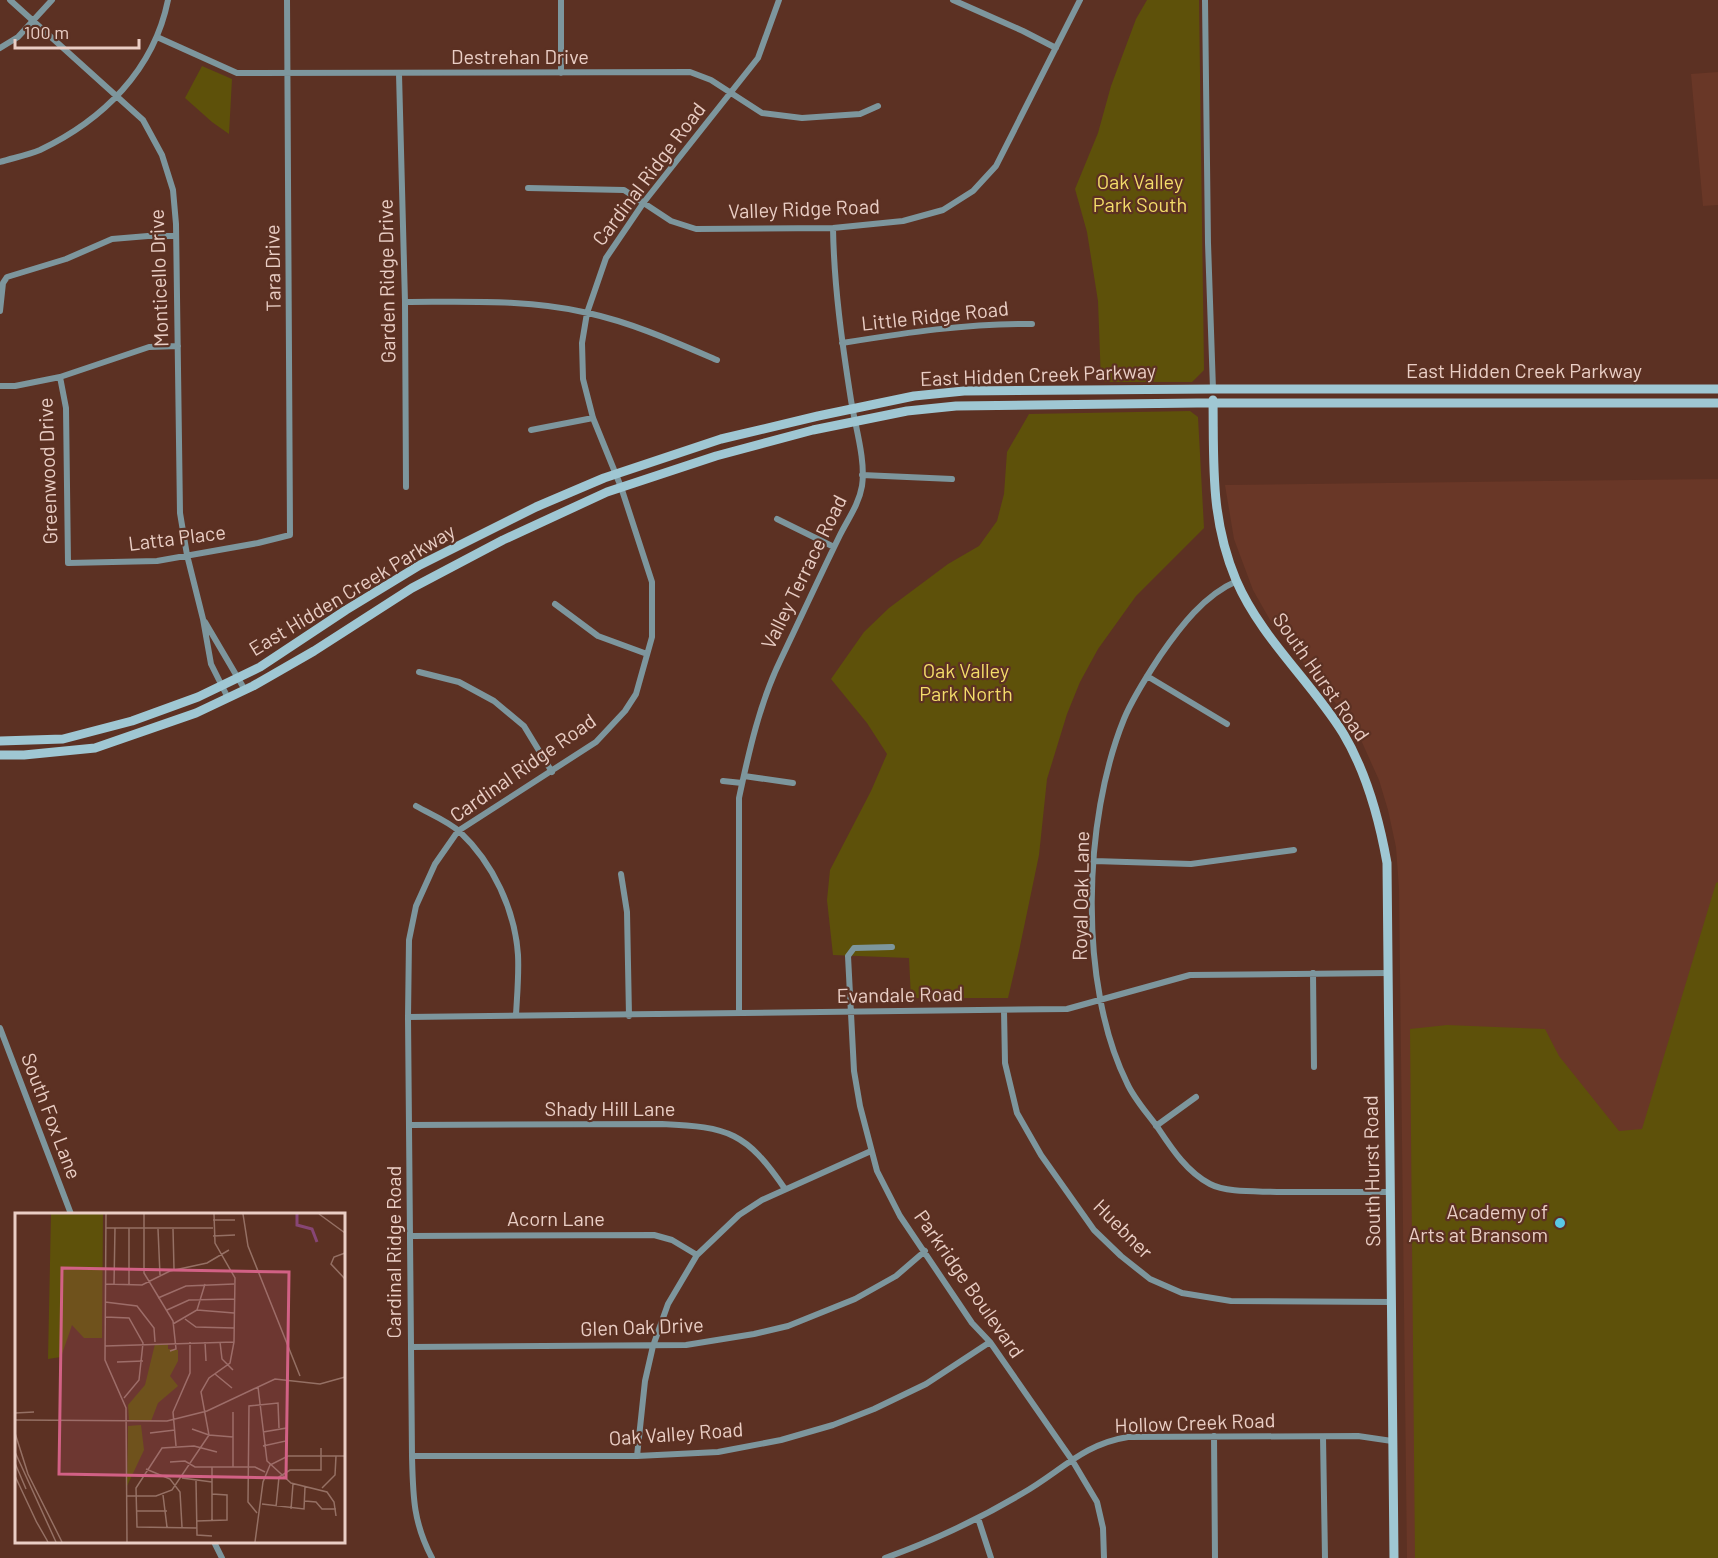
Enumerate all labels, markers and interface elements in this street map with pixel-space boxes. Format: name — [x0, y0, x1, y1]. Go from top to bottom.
scale bar — [15, 12, 140, 50]
text: 100 m — [24, 21, 69, 43]
street label: Destrehan Drive — [451, 44, 589, 68]
street label: Cardinal Ridge Road — [587, 97, 710, 250]
park label: Oak Valley Park South — [1093, 169, 1187, 216]
street label: Valley Ridge Road — [728, 193, 880, 223]
street label: Garden Ridge Drive — [373, 199, 399, 363]
street label: Monticello Drive — [144, 209, 172, 347]
street label: Tara Drive — [259, 224, 285, 312]
street label: Little Ridge Road — [860, 295, 1010, 335]
street label: East Hidden Creek Parkway — [920, 358, 1156, 390]
street label: East Hidden Creek Parkway — [1406, 358, 1642, 382]
street label: Greenwood Drive — [32, 397, 62, 545]
street label: Valley Terrace Road — [755, 491, 851, 653]
street label: East Hidden Creek Parkway — [244, 518, 459, 660]
street label: Latta Place — [127, 519, 227, 555]
street label: South Hurst Road — [1269, 607, 1375, 745]
park label: Oak Valley Park North — [919, 658, 1013, 705]
street label: Cardinal Ridge Road — [445, 708, 600, 827]
street label: Royal Oak Lane — [1067, 831, 1093, 961]
street label: Evandale Road — [836, 981, 964, 1007]
street label: South Fox Lane — [17, 1049, 87, 1182]
street label: South Hurst Road — [1358, 1095, 1384, 1247]
street label: Shady Hill Lane — [544, 1096, 676, 1120]
street label: Cardinal Ridge Road — [381, 1166, 405, 1338]
street label: Huebner — [1089, 1194, 1158, 1263]
place label: Academy of Arts at Bransom — [1408, 1199, 1548, 1246]
street label: Parkridge Boulevard — [910, 1205, 1030, 1362]
street label: Acorn Lane — [507, 1206, 605, 1230]
inset map — [15, 1213, 345, 1543]
marker: Academy of Arts at Bransom — [1553, 1216, 1567, 1230]
street label: Glen Oak Drive — [580, 1312, 704, 1340]
street label: Hollow Creek Road — [1114, 1407, 1276, 1437]
street label: Oak Valley Road — [608, 1416, 744, 1450]

